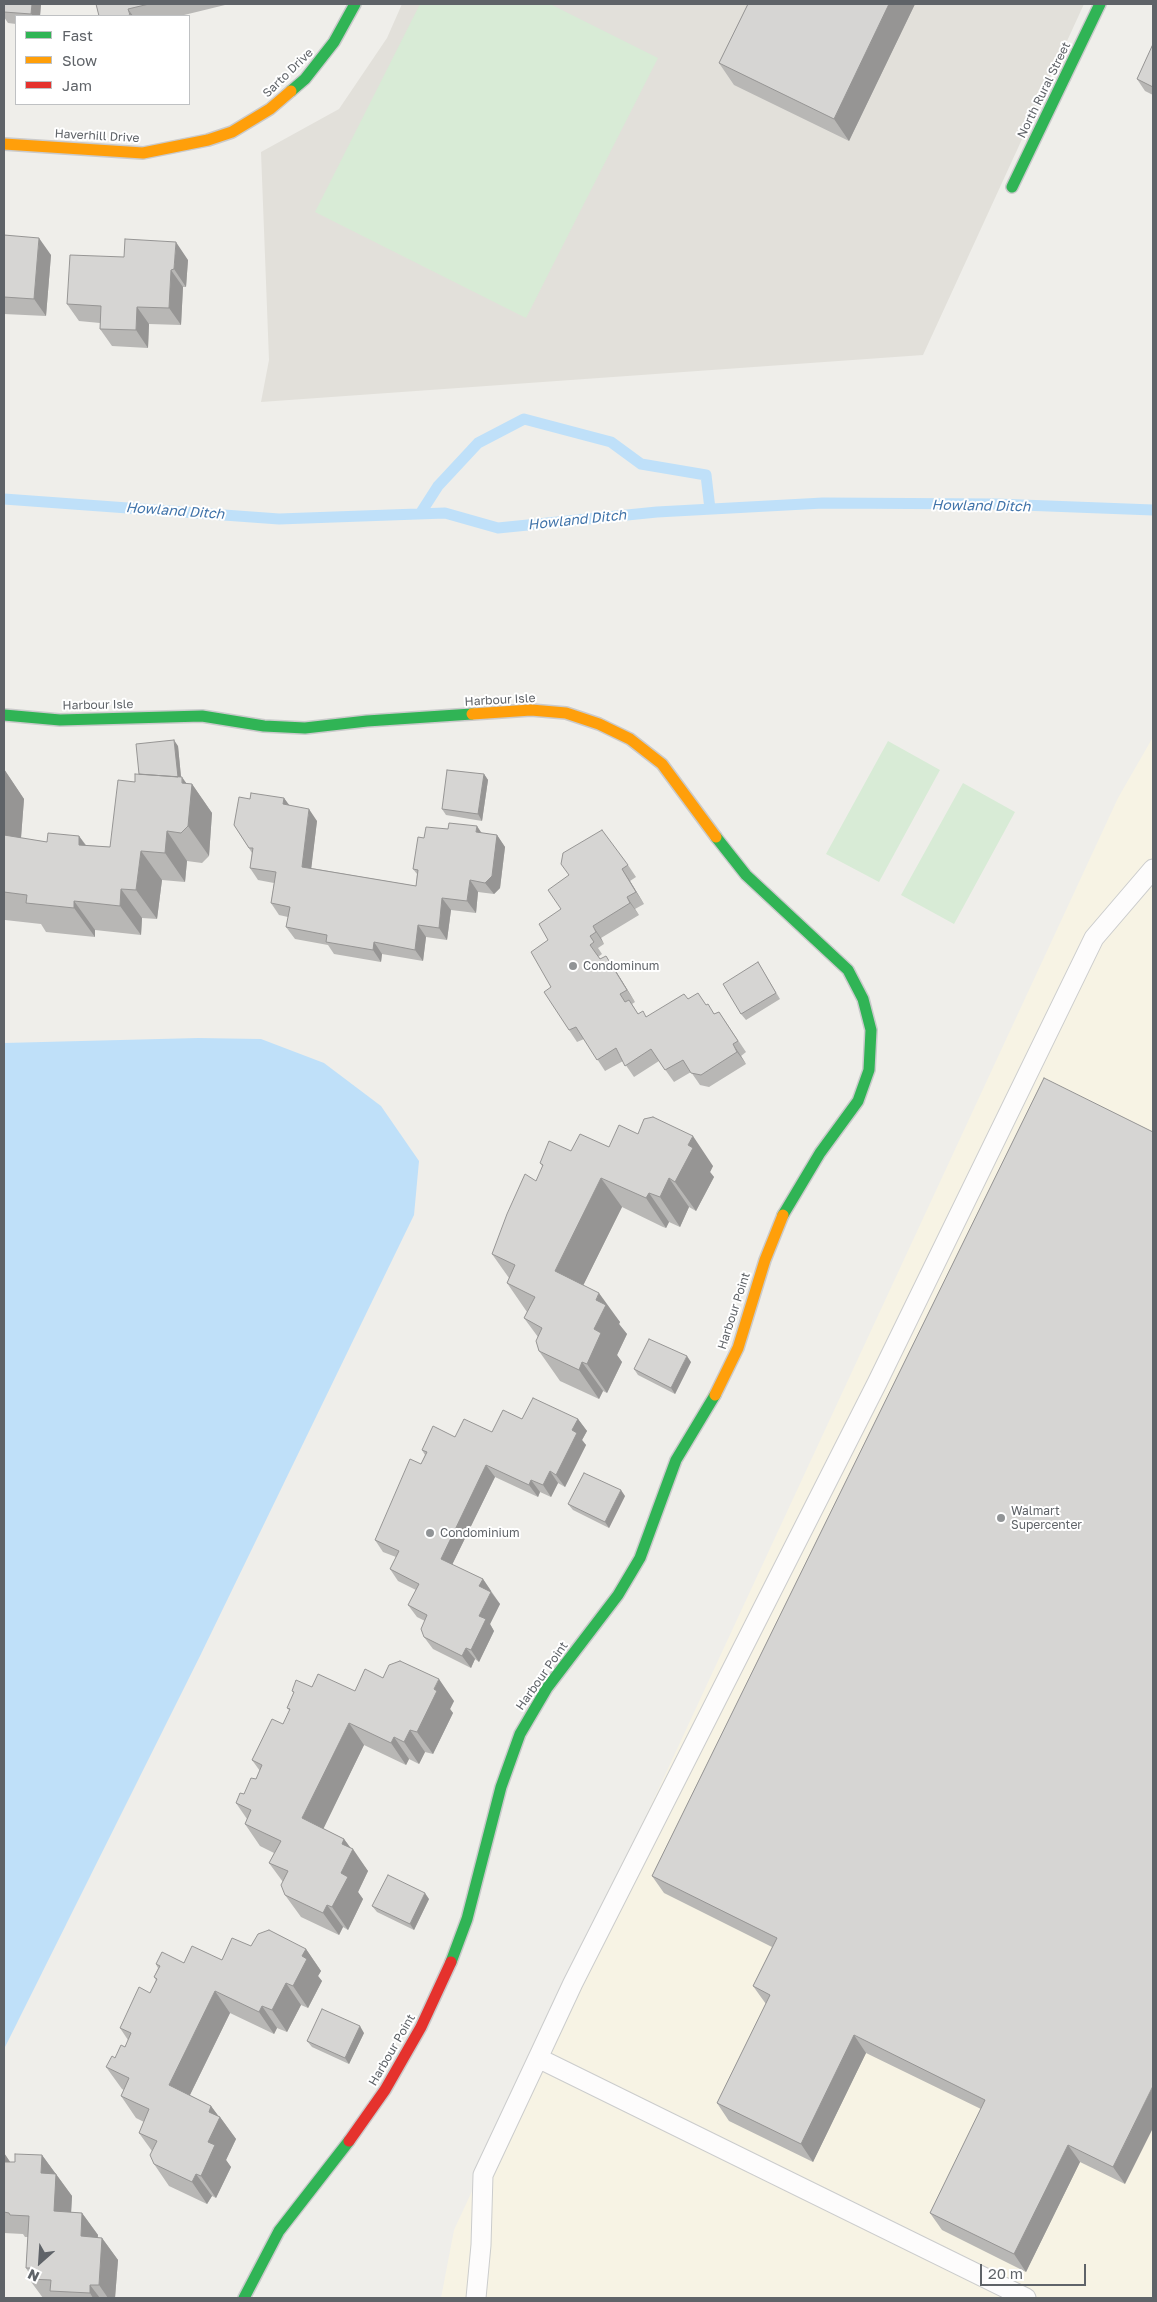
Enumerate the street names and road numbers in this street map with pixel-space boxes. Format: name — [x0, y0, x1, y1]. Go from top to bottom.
street label: North Rural Street — [1014, 40, 1074, 140]
street label: Sarto Drive — [260, 46, 316, 100]
street label: Haverhill Drive — [54, 127, 140, 145]
street label: Harbour Isle — [464, 691, 536, 709]
street label: Harbour Isle — [62, 697, 134, 713]
street label: Harbour Point — [715, 1271, 753, 1351]
street label: Harbour Point — [513, 1639, 571, 1713]
street label: Harbour Point — [366, 2012, 418, 2088]

